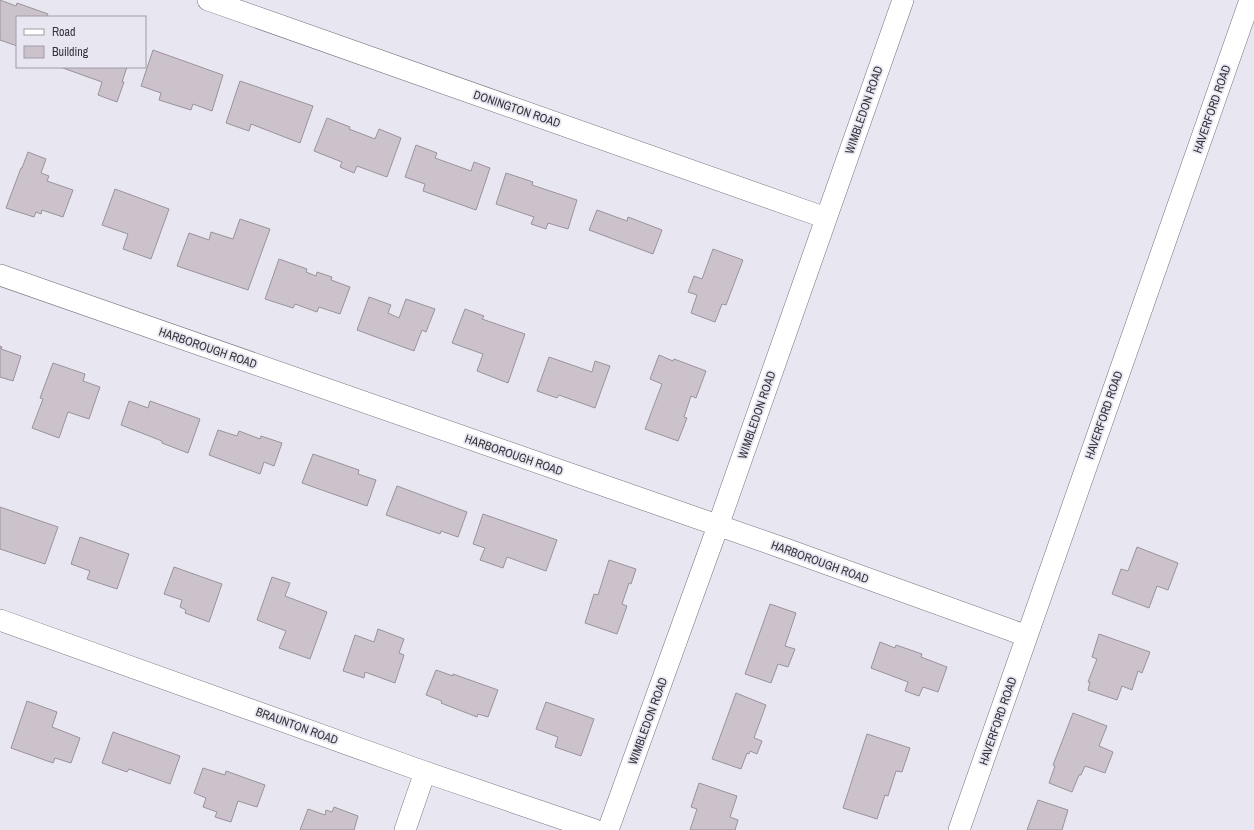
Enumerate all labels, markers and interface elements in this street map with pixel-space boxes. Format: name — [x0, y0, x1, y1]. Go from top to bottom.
legend — [16, 16, 146, 68]
text: Road — [52, 24, 76, 40]
text: Building — [52, 44, 89, 60]
street label: HAVERFORD ROAD — [1189, 63, 1235, 155]
street label: WIMBLEDON ROAD — [841, 64, 887, 156]
street label: DONINGTON ROAD — [471, 87, 563, 131]
street label: HARBOROUGH ROAD — [157, 324, 259, 372]
street label: WIMBLEDON ROAD — [734, 369, 780, 461]
street label: HAVERFORD ROAD — [1081, 369, 1127, 461]
street label: HARBOROUGH ROAD — [463, 431, 565, 479]
street label: HARBOROUGH ROAD — [769, 537, 871, 587]
street label: WIMBLEDON ROAD — [625, 675, 671, 767]
street label: HAVERFORD ROAD — [975, 675, 1021, 767]
street label: BRAUNTON ROAD — [254, 704, 340, 748]

